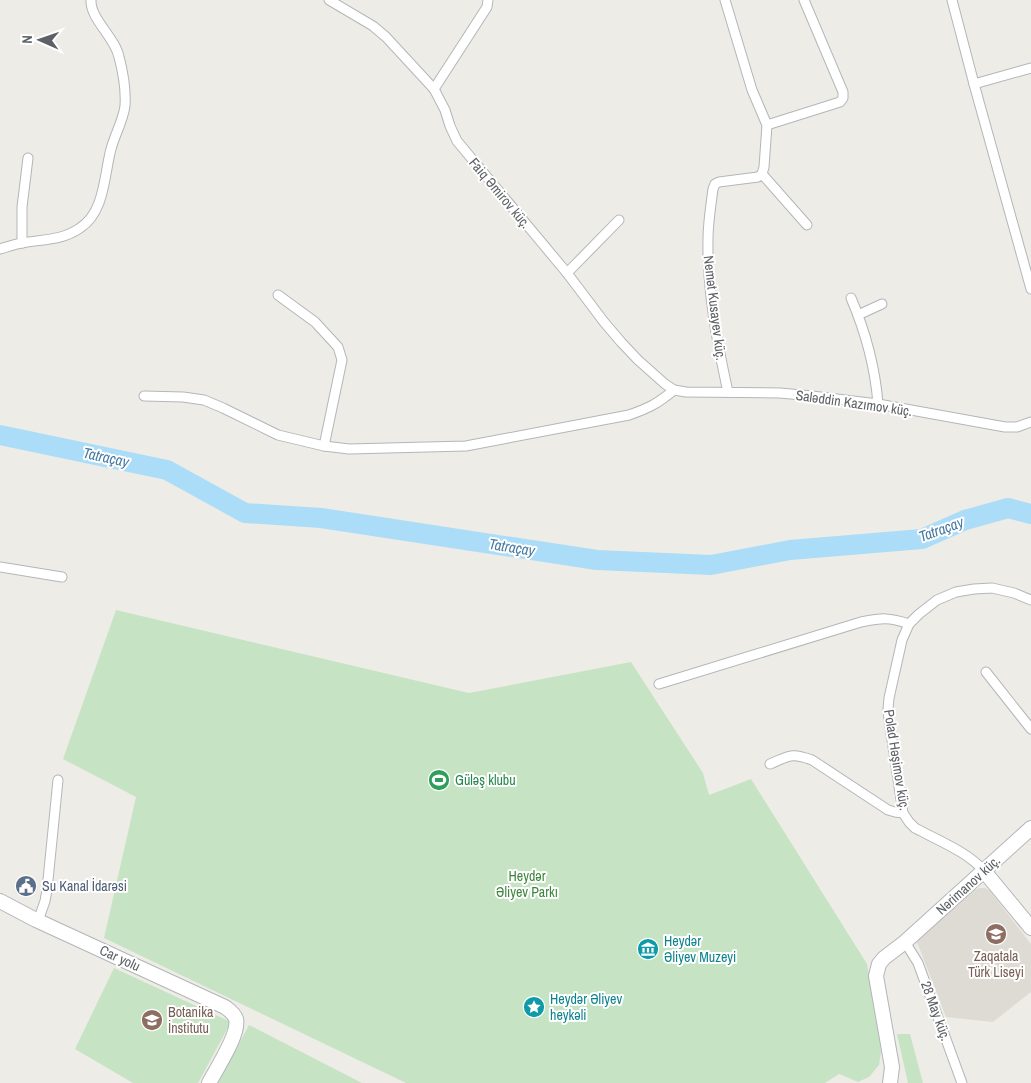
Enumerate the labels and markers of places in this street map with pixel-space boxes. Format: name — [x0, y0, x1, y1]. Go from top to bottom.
sports icon: Güləş klubu — [427, 768, 451, 792]
place label: Güləş klubu — [455, 771, 516, 789]
public building icon: Su Kanal İdarəsi — [14, 874, 38, 898]
place label: Su Kanal İdarəsi — [42, 877, 127, 895]
school or university icon: Zaqatala Türk Liseyi — [984, 922, 1008, 946]
place label: Heydər Əliyev Muzeyi — [664, 932, 736, 966]
museum icon: Heydər Əliyev Muzeyi — [636, 937, 660, 961]
place label: Zaqatala Türk Liseyi — [968, 947, 1024, 981]
place label: Heydər Əliyev heykəli — [550, 990, 622, 1024]
place icon: Heydər Əliyev heykəli — [522, 995, 546, 1019]
place label: Botanika İnstitutu — [168, 1003, 214, 1037]
school or university icon: Botanika İnstitutu — [140, 1008, 164, 1032]

